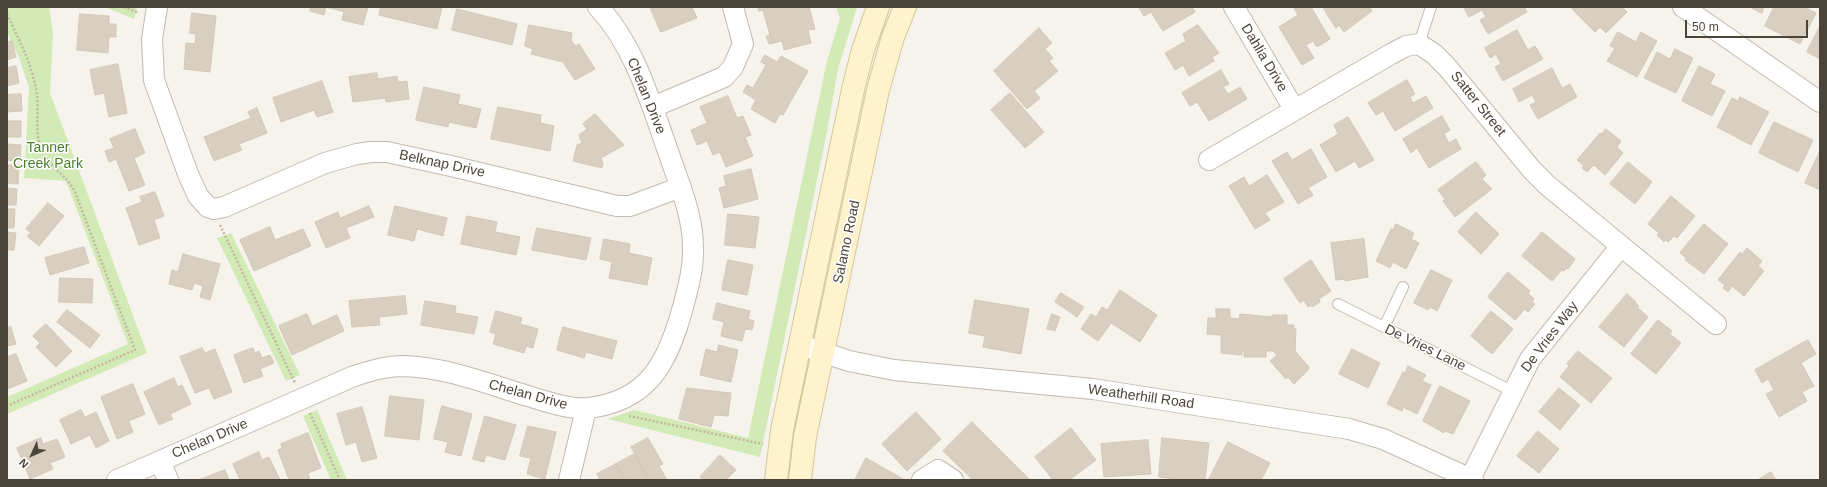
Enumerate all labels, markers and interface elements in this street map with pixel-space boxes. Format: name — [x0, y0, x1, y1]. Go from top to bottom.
scale bar — [1687, 12, 1810, 38]
text: 50 m — [1692, 20, 1719, 34]
street label: Dahlia Drive — [1237, 21, 1291, 95]
street label: Chelan Drive — [623, 55, 669, 137]
street label: Satter Street — [1447, 68, 1509, 140]
park label: Tanner Creek Park — [13, 140, 83, 172]
street label: Belknap Drive — [398, 147, 486, 181]
street label: Salamo Road — [830, 199, 864, 285]
street label: De Vries Way — [1518, 298, 1582, 376]
street label: De Vries Lane — [1382, 321, 1468, 375]
street label: Chelan Drive — [487, 376, 569, 414]
street label: Weatherhill Road — [1087, 381, 1195, 413]
street label: Chelan Drive — [169, 415, 251, 463]
north arrow — [12, 435, 52, 475]
text: N — [16, 456, 31, 471]

